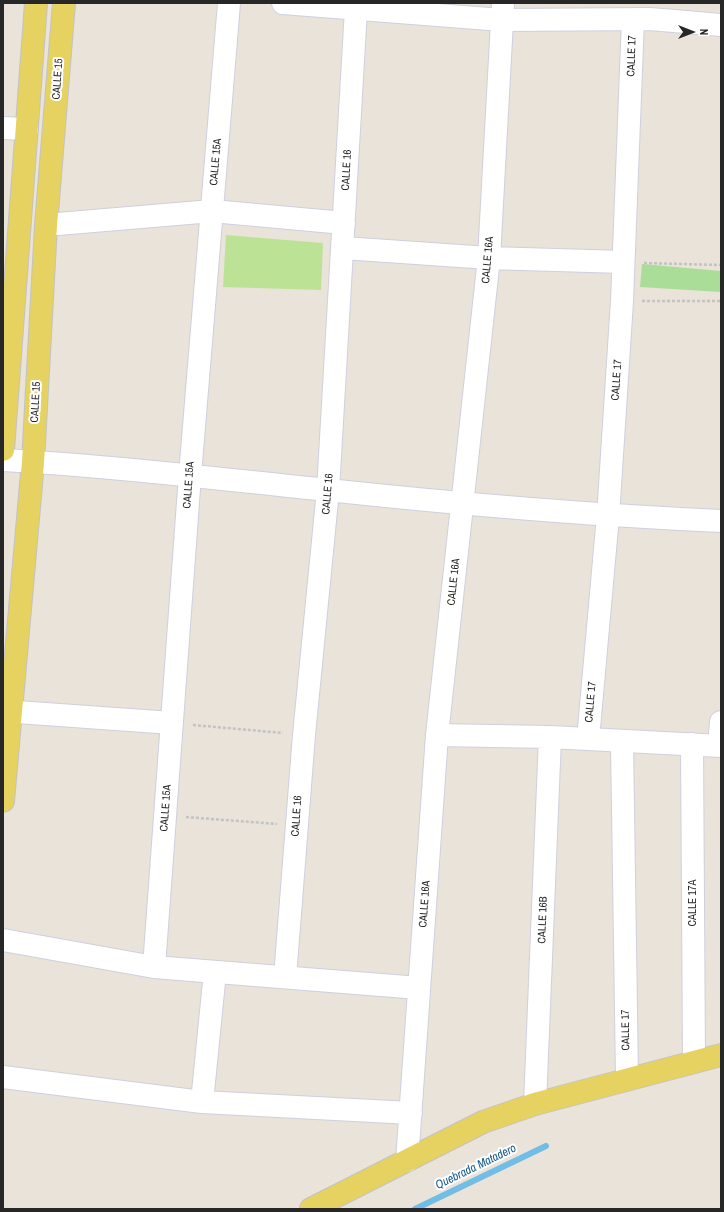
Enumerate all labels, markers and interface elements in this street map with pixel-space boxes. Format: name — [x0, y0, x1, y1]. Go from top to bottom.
north arrow — [672, 12, 712, 52]
text: N — [697, 29, 711, 35]
street label: CALLE 17 — [625, 35, 639, 77]
street label: CALLE 15 — [50, 58, 66, 100]
street label: CALLE 15A — [207, 138, 225, 186]
street label: CALLE 16 — [339, 149, 355, 191]
street label: CALLE 16A — [479, 236, 497, 284]
street label: CALLE 17 — [609, 359, 625, 401]
street label: CALLE 15 — [28, 381, 44, 423]
street label: CALLE 15A — [181, 461, 197, 509]
street label: CALLE 16 — [320, 473, 336, 515]
street label: CALLE 16A — [445, 558, 463, 606]
street label: CALLE 17 — [583, 681, 599, 723]
street label: CALLE 15A — [158, 784, 174, 832]
street label: CALLE 16 — [289, 795, 305, 837]
street label: CALLE 17A — [686, 879, 700, 927]
street label: CALLE 16A — [417, 880, 433, 928]
street label: CALLE 16B — [536, 896, 550, 944]
street label: CALLE 17 — [619, 1009, 633, 1051]
water label: Quebrada Matadero — [433, 1141, 519, 1193]

